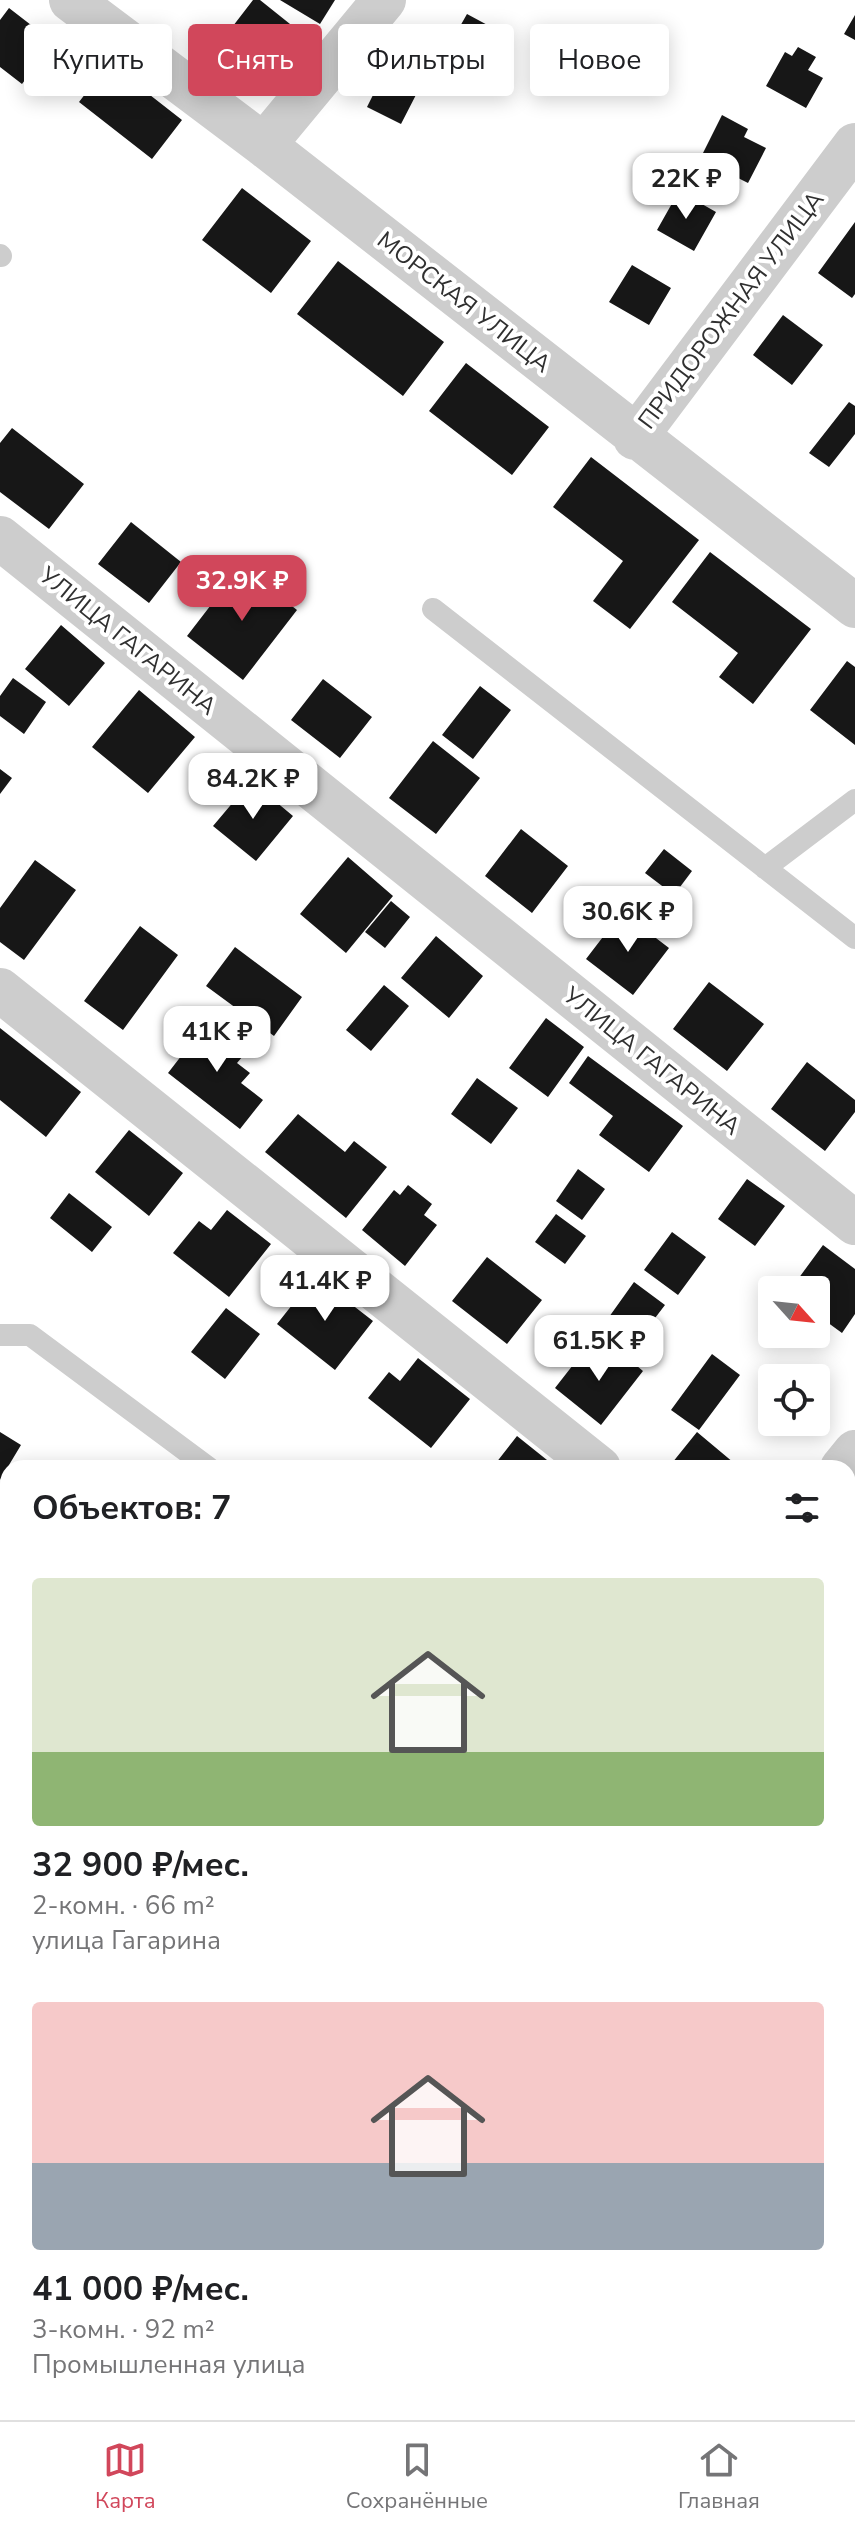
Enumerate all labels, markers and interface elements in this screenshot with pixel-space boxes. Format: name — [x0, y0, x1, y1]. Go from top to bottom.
chip: Купить — [24, 24, 172, 96]
chip: Снять — [188, 24, 322, 96]
chip: Фильтры — [338, 24, 514, 96]
chip: Новое — [530, 24, 669, 96]
pin: 22K ₽ — [630, 153, 742, 221]
text: 22K ₽ — [650, 161, 722, 196]
street label: ПРИДОРОЖНАЯ УЛИЦА — [631, 184, 831, 436]
street label: МОРСКАЯ УЛИЦА — [371, 224, 558, 380]
pin: 32.9K ₽ — [168, 555, 316, 623]
street label: УЛИЦА ГАГАРИНА — [32, 559, 224, 723]
text: 32.9K ₽ — [195, 563, 289, 598]
pin: 84.2K ₽ — [179, 753, 327, 821]
text: 84.2K ₽ — [206, 761, 300, 796]
pin: 30.6K ₽ — [554, 886, 702, 954]
text: 30.6K ₽ — [581, 894, 675, 929]
street label: УЛИЦА ГАГАРИНА — [556, 979, 748, 1143]
pin: 41K ₽ — [161, 1006, 273, 1074]
text: 41K ₽ — [181, 1014, 253, 1049]
pin: 41.4K ₽ — [251, 1255, 399, 1323]
text: 41.4K ₽ — [278, 1263, 372, 1298]
north arrow — [758, 1276, 830, 1348]
map controls — [758, 1276, 830, 1436]
pin: 61.5K ₽ — [525, 1315, 673, 1383]
text: 61.5K ₽ — [552, 1323, 646, 1358]
button: locate — [758, 1364, 830, 1436]
text: Объектов: 7 — [32, 1485, 231, 1531]
icon: filters — [780, 1486, 824, 1530]
icon: home — [356, 1630, 500, 1774]
text: 32 900 ₽/мес. — [32, 1842, 249, 1888]
text: 2-комн. · 66 m² — [32, 1888, 215, 1923]
text: улица Гагарина — [32, 1923, 221, 1958]
icon: home — [356, 2054, 500, 2198]
text: 41 000 ₽/мес. — [32, 2266, 249, 2312]
text: 3-комн. · 92 m² — [32, 2312, 215, 2347]
text: Промышленная улица — [32, 2347, 305, 2382]
tab: Карта — [95, 2438, 156, 2516]
tab: Сохранённые — [346, 2438, 488, 2516]
tab: Главная — [678, 2438, 760, 2516]

